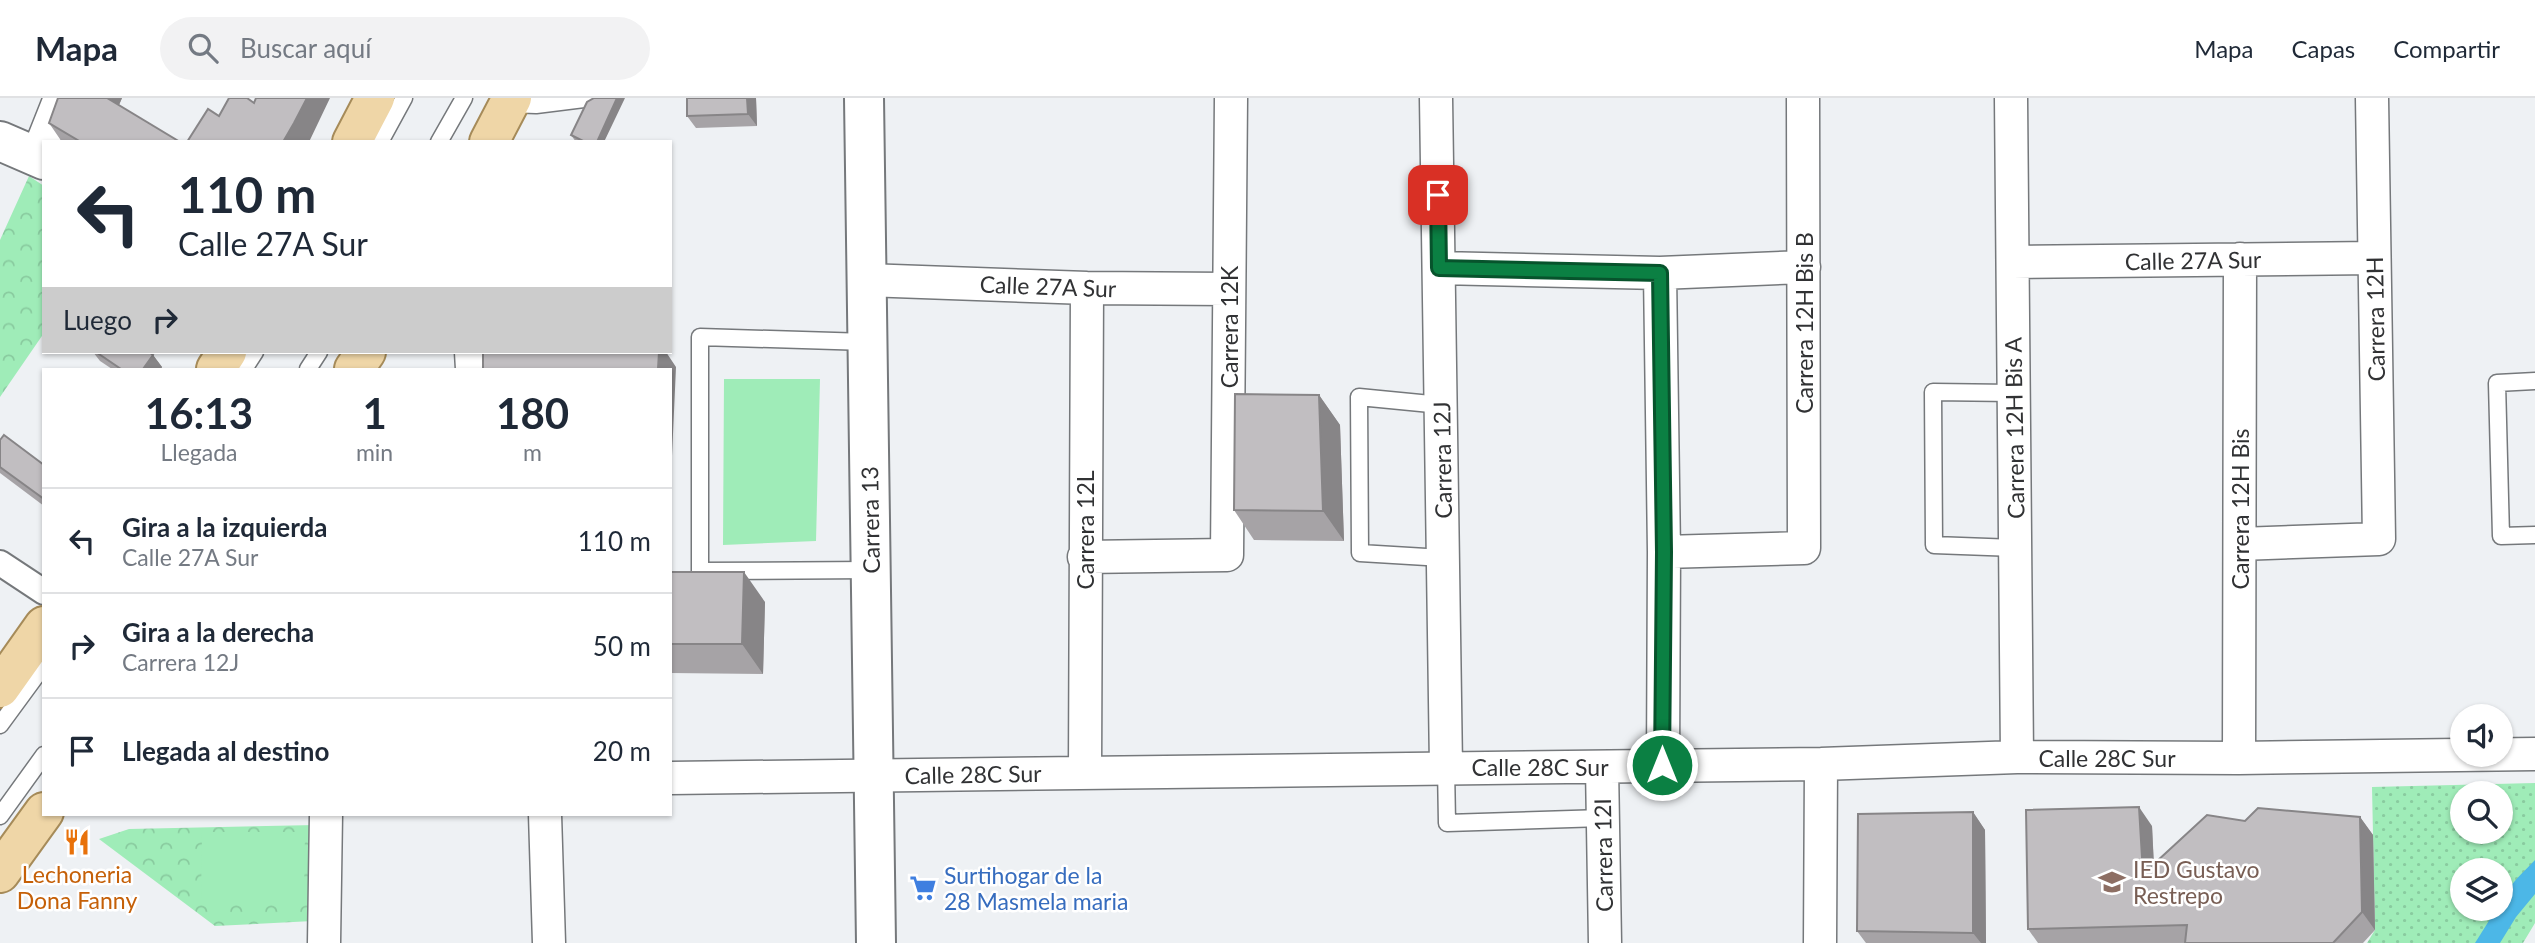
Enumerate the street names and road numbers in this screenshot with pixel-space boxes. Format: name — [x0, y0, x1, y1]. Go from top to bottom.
street label: Carrera 12H Bis B — [1790, 232, 1818, 414]
street label: Calle 27A Sur — [2125, 245, 2262, 275]
street label: Carrera 12H — [2360, 256, 2390, 382]
street label: Carrera 12K — [1215, 265, 1243, 388]
street label: Calle 27A Sur — [979, 270, 1117, 302]
street label: Carrera 12H Bis A — [1998, 337, 2030, 519]
street label: Carrera 12J — [1427, 401, 1457, 519]
street label: Carrera 12H Bis — [2226, 428, 2254, 589]
street label: Carrera 13 — [855, 466, 885, 574]
street label: Carrera 12L — [1071, 470, 1099, 590]
street label: Calle 28C Sur — [2038, 744, 2176, 772]
street label: Calle 28C Sur — [1471, 753, 1609, 781]
street label: Calle 28C Sur — [904, 759, 1042, 789]
street label: Carrera 12I — [1588, 798, 1618, 912]

